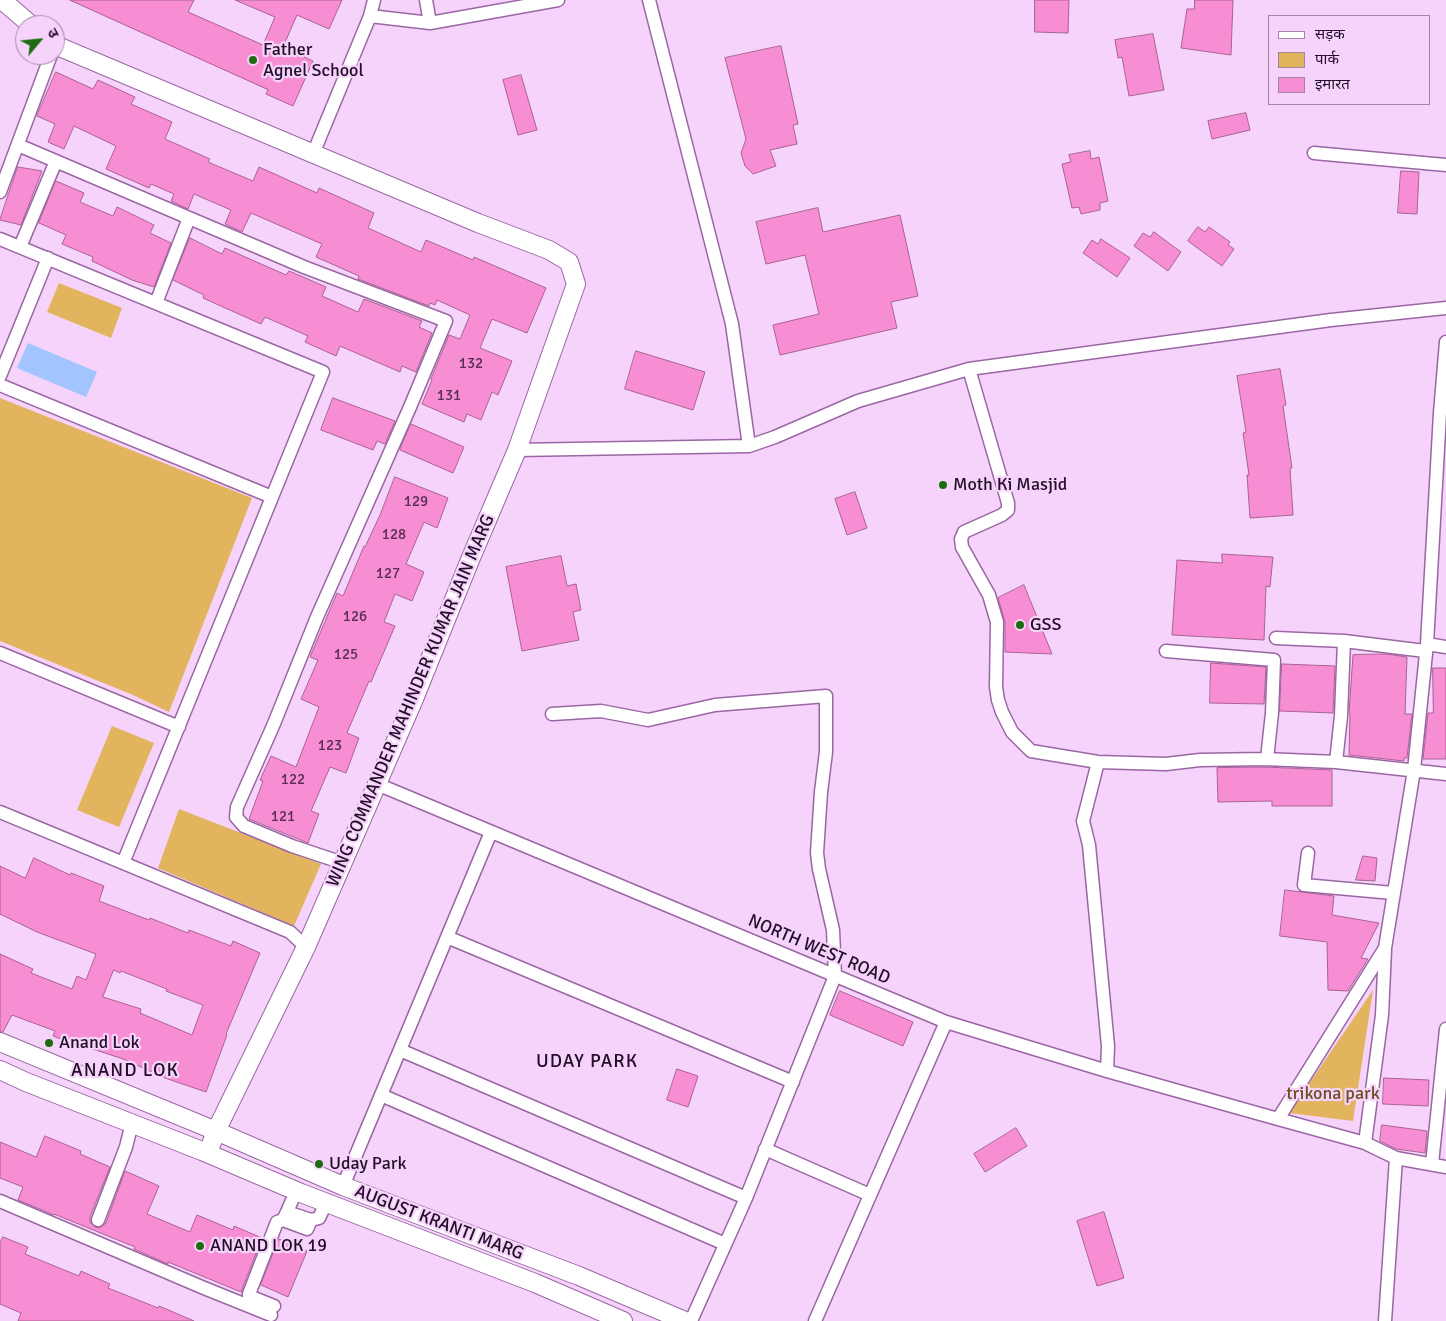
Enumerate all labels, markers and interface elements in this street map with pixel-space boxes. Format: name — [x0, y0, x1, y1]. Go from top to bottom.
north arrow — [15, 15, 65, 65]
legend — [1268, 15, 1431, 105]
text: सड़क — [1315, 25, 1345, 43]
text: उ — [43, 26, 62, 41]
place label: Father Agnel School — [263, 39, 364, 82]
text: पार्क — [1315, 50, 1339, 68]
marker: Father Agnel School — [247, 54, 259, 66]
text: इमारत — [1315, 75, 1350, 93]
house number: 132 — [459, 355, 483, 373]
house number: 131 — [437, 387, 461, 405]
place label: Moth Ki Masjid — [953, 474, 1067, 496]
marker: Moth Ki Masjid — [937, 479, 949, 491]
house number: 129 — [404, 493, 428, 511]
street label: WING COMMANDER MAHINDER KUMAR JAIN MARG — [322, 512, 500, 890]
house number: 128 — [382, 526, 406, 544]
house number: 127 — [376, 565, 400, 583]
house number: 126 — [343, 608, 367, 626]
place label: GSS — [1030, 614, 1062, 636]
marker: GSS — [1014, 619, 1026, 631]
house number: 125 — [334, 646, 358, 664]
house number: 123 — [318, 737, 342, 755]
house number: 122 — [281, 771, 305, 789]
house number: 121 — [271, 808, 295, 826]
street label: NORTH WEST ROAD — [745, 910, 893, 990]
place label: Anand Lok — [59, 1032, 140, 1054]
marker: Anand Lok — [43, 1037, 55, 1049]
district label: UDAY PARK — [535, 1051, 639, 1073]
district label: ANAND LOK — [70, 1060, 180, 1082]
park label: trikona park — [1286, 1083, 1380, 1105]
place label: Uday Park — [329, 1153, 406, 1175]
marker: Uday Park — [313, 1158, 325, 1170]
street label: AUGUST KRANTI MARG — [352, 1181, 526, 1265]
place label: ANAND LOK 19 — [210, 1235, 327, 1257]
marker: ANAND LOK 19 — [194, 1240, 206, 1252]

